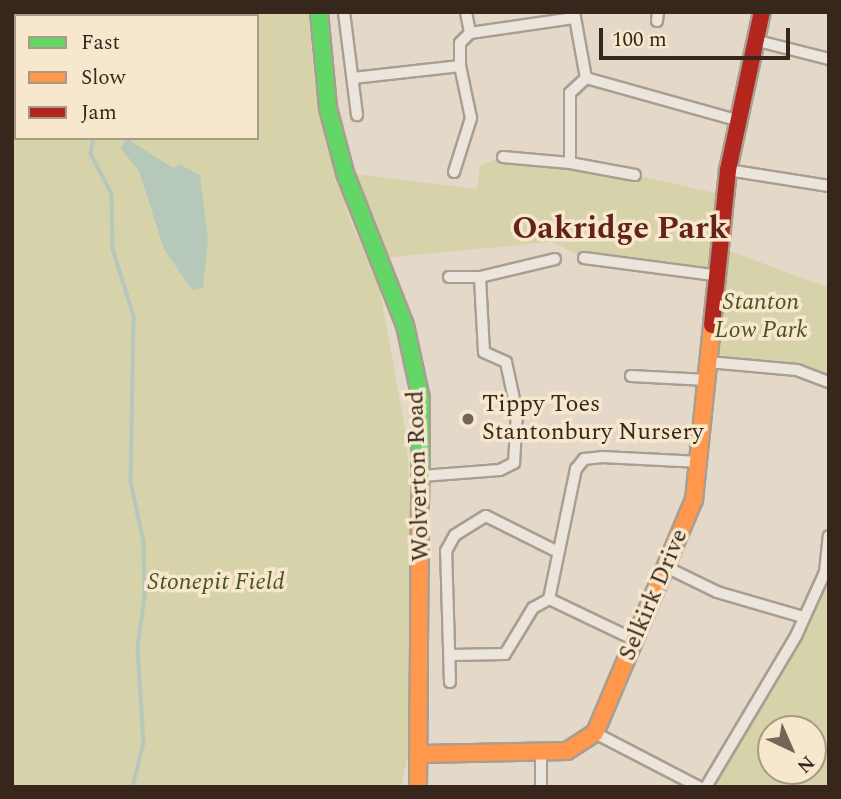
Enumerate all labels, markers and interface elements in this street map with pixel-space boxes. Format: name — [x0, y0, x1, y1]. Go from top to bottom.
legend — [14, 14, 259, 140]
scale bar — [603, 14, 794, 58]
text: 100 m — [612, 24, 667, 56]
text: Fast — [81, 27, 120, 59]
text: Slow — [81, 62, 125, 94]
text: Jam — [81, 97, 117, 129]
district label: Oakridge Park — [512, 210, 728, 248]
park label: Stanton Low Park — [715, 289, 807, 345]
street label: Wolverton Road — [402, 390, 436, 562]
place label: Tippy Toes Stantonbury Nursery — [482, 391, 704, 447]
marker: Tippy Toes Stantonbury Nursery — [460, 411, 476, 427]
street label: Selkirk Drive — [613, 525, 695, 665]
park label: Stonepit Field — [147, 569, 285, 597]
north arrow — [757, 715, 827, 785]
text: N — [790, 748, 821, 780]

